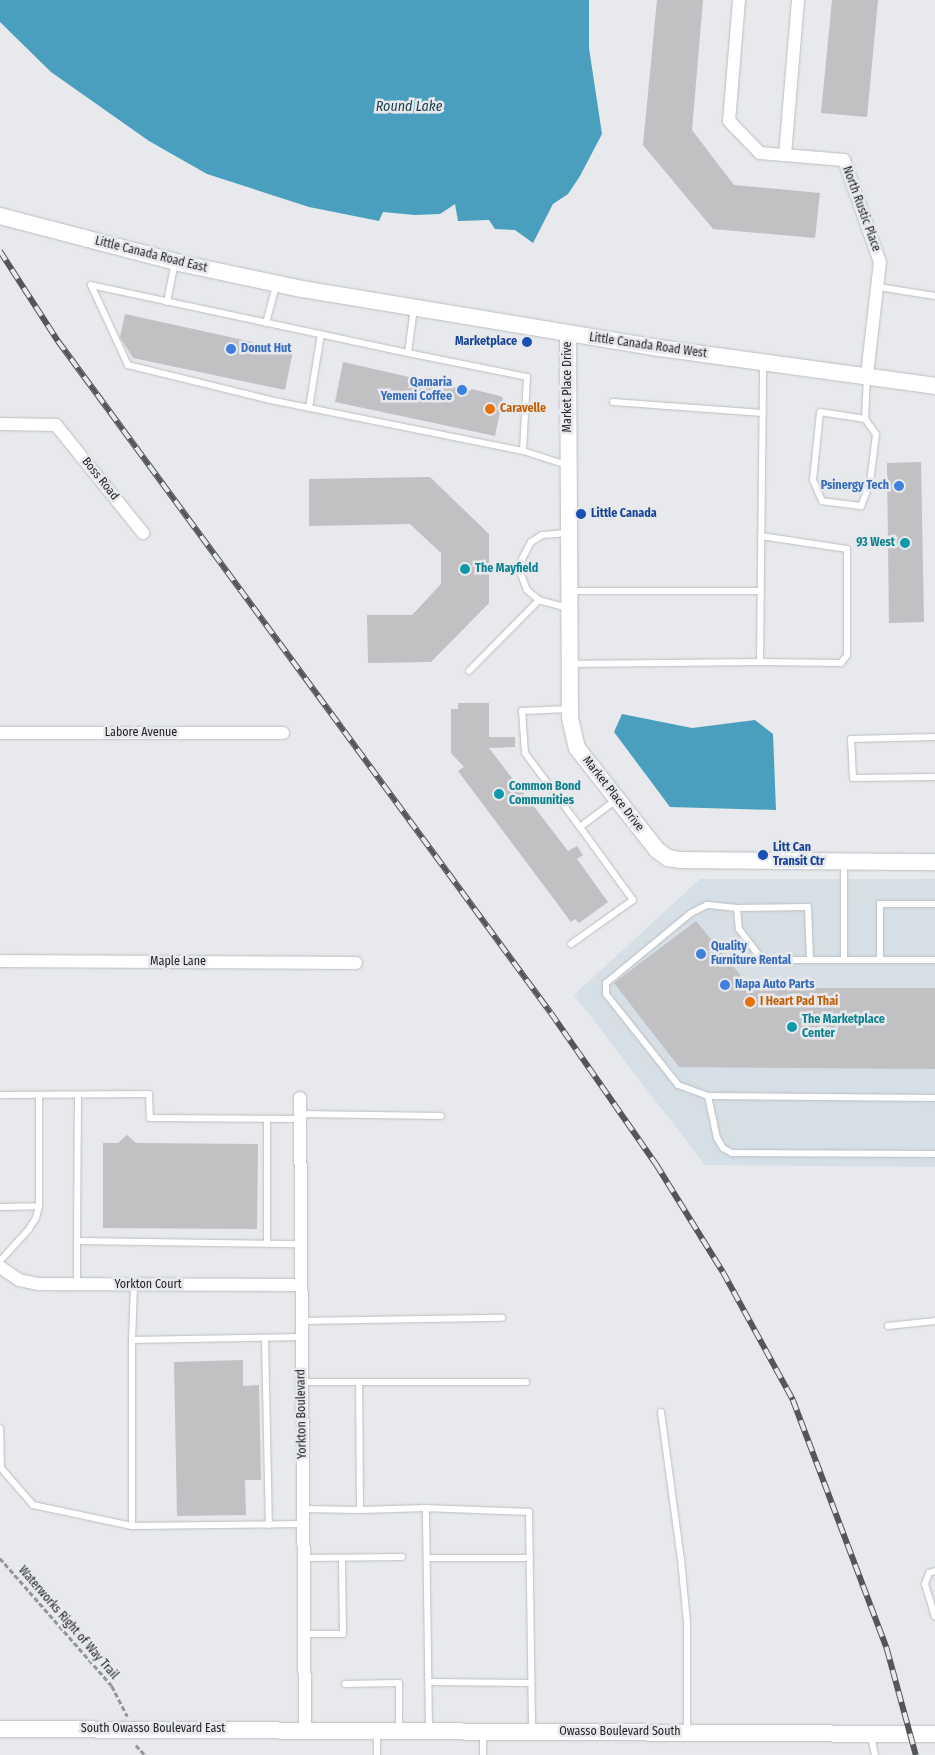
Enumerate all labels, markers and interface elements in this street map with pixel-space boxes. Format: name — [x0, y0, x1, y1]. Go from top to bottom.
water label: Round Lake — [376, 99, 442, 115]
street label: North Rustic Place — [839, 164, 883, 254]
street label: Little Canada Road East — [93, 234, 209, 276]
street label: Little Canada Road West — [588, 331, 708, 361]
place label: Marketplace — [455, 335, 517, 349]
marker: Marketplace — [521, 336, 533, 348]
place label: Donut Hut — [241, 342, 291, 356]
street label: Market Place Drive — [561, 342, 575, 432]
marker: Donut Hut — [225, 343, 237, 355]
place label: Qamaria Yemeni Coffee — [381, 376, 452, 404]
marker: Qamaria Yemeni Coffee — [456, 384, 468, 396]
place label: Caravelle — [500, 402, 546, 416]
marker: Caravelle — [484, 403, 496, 415]
street label: Boss Road — [78, 455, 122, 503]
place label: Psinergy Tech — [821, 479, 889, 493]
marker: Psinergy Tech — [893, 480, 905, 492]
place label: Little Canada — [591, 507, 657, 521]
marker: Little Canada — [575, 508, 587, 520]
place label: 93 West — [856, 536, 895, 550]
marker: 93 West — [899, 537, 911, 549]
place label: The Mayfield — [475, 562, 538, 576]
marker: The Mayfield — [459, 563, 471, 575]
street label: Labore Avenue — [105, 726, 177, 740]
street label: Market Place Drive — [579, 754, 647, 834]
place label: Common Bond Communities — [509, 780, 581, 808]
marker: Common Bond Communities — [493, 788, 505, 800]
place label: Litt Can Transit Ctr — [773, 841, 824, 869]
marker: Litt Can Transit Ctr — [757, 849, 769, 861]
place label: Quality Furniture Rental — [711, 940, 791, 968]
marker: Quality Furniture Rental — [695, 948, 707, 960]
street label: Maple Lane — [150, 955, 206, 969]
place label: Napa Auto Parts — [735, 978, 814, 992]
marker: Napa Auto Parts — [719, 979, 731, 991]
place label: I Heart Pad Thai — [760, 995, 838, 1009]
marker: I Heart Pad Thai — [744, 996, 756, 1008]
place label: The Marketplace Center — [802, 1013, 885, 1041]
marker: The Marketplace Center — [786, 1021, 798, 1033]
street label: Yorkton Court — [114, 1278, 182, 1292]
street label: Yorkton Boulevard — [294, 1369, 310, 1459]
street label: Waterworks Right of Way Trail — [15, 1564, 121, 1682]
street label: South Owasso Boulevard East — [81, 1722, 225, 1736]
street label: Owasso Boulevard South — [559, 1725, 681, 1739]

